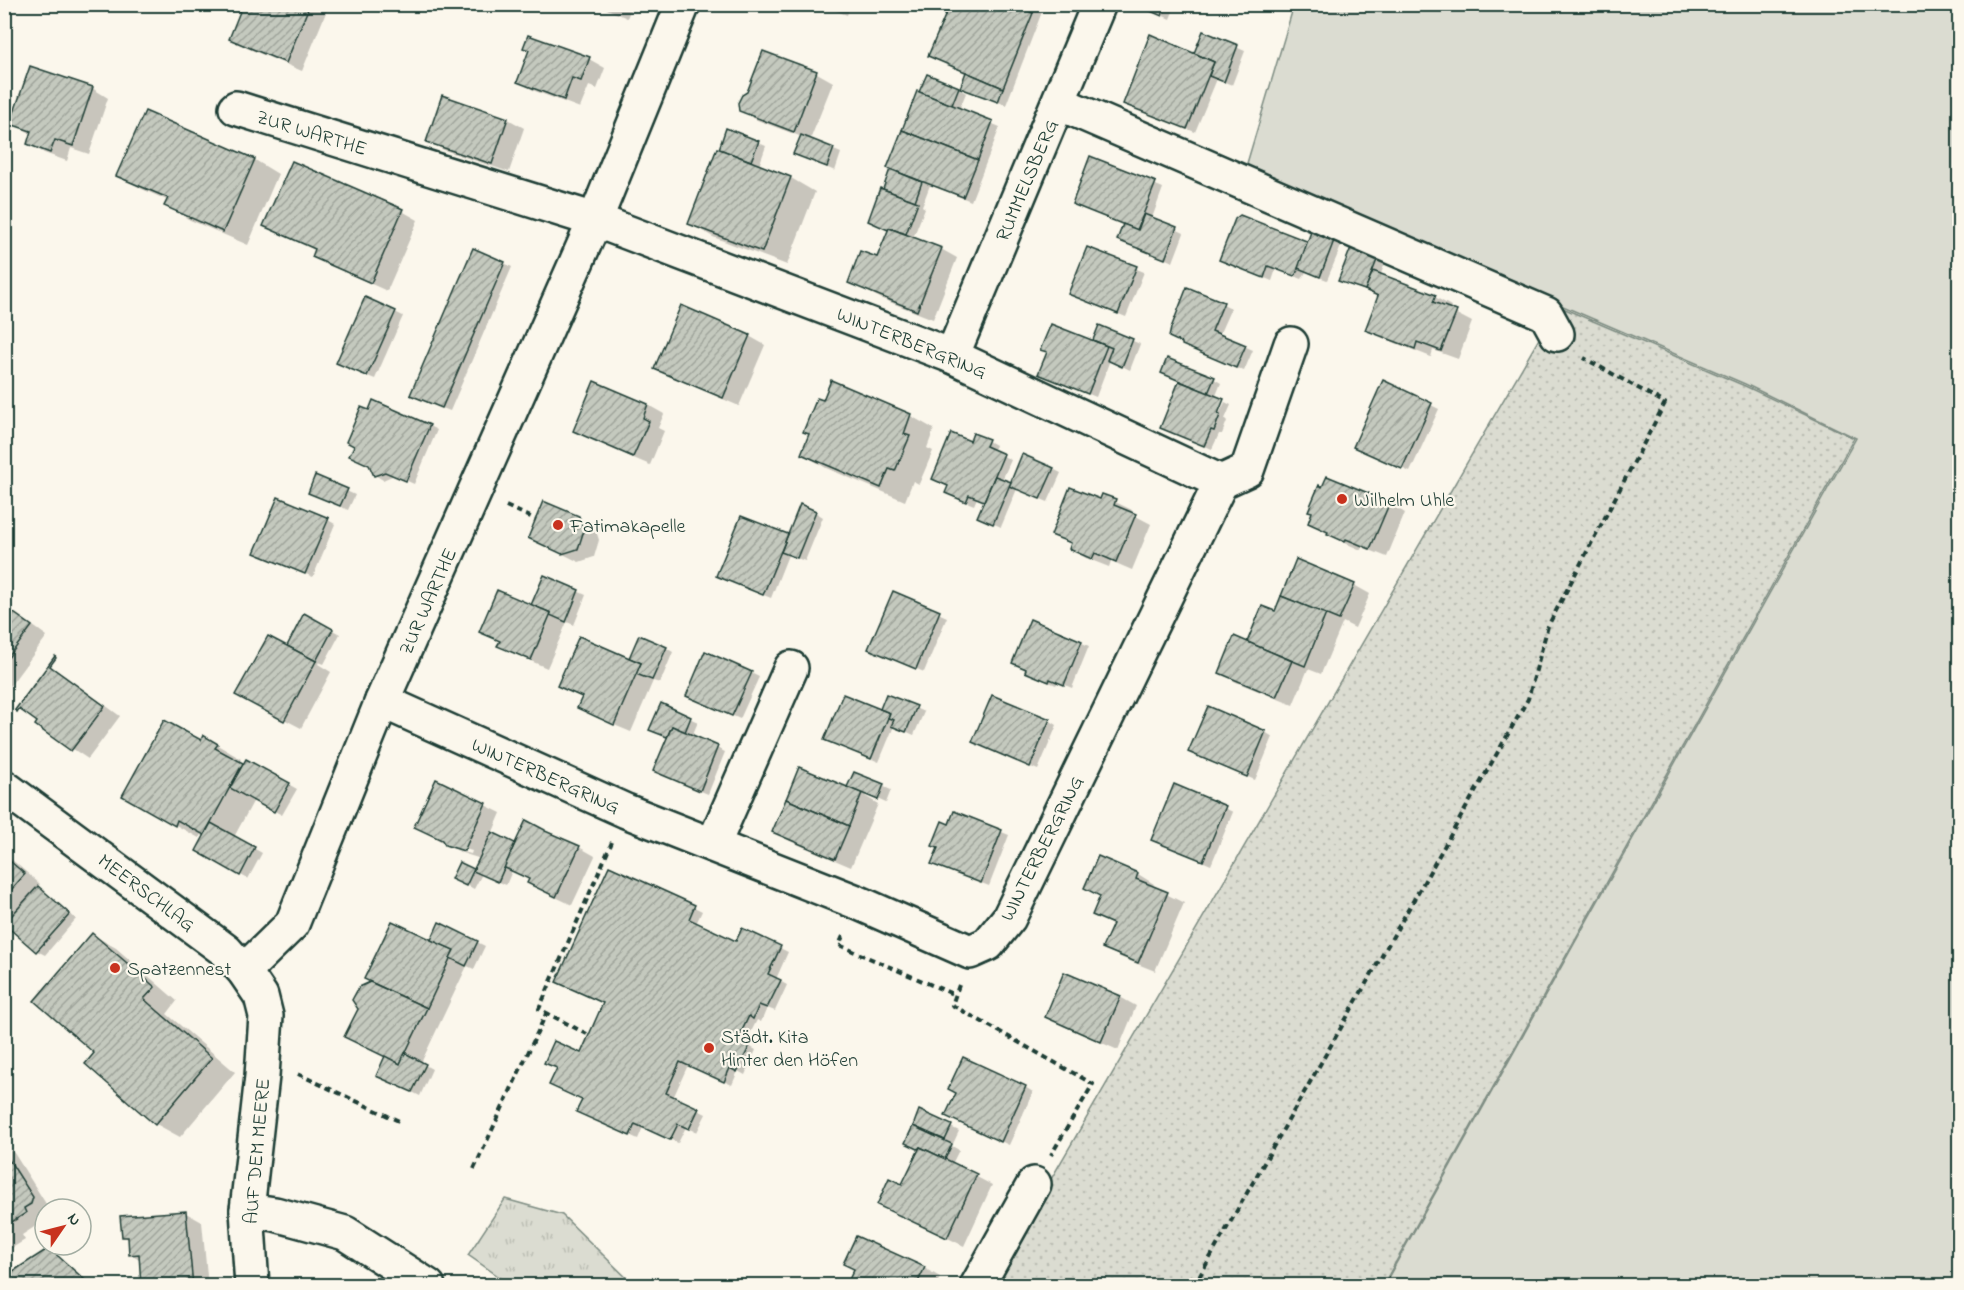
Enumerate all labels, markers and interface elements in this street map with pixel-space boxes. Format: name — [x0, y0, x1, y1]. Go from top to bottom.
street label: ZUR WARTHE — [252, 104, 370, 165]
street label: RUMMELSBERG — [990, 116, 1067, 246]
street label: WINTERBERGRING — [832, 301, 990, 388]
place label: Wilhelm Uhle — [1354, 487, 1454, 516]
marker: Wilhelm Uhle — [1335, 492, 1349, 506]
place label: Fatimakapelle — [569, 513, 686, 542]
marker: Fatimakapelle — [551, 518, 565, 532]
street label: ZUR WARTHE — [393, 544, 466, 660]
street label: WINTERBERGRING — [466, 732, 624, 823]
street label: WINTERBERGRING — [994, 771, 1092, 927]
street label: MEERSCHLAG — [91, 848, 200, 940]
place label: Spatzennest — [127, 956, 231, 985]
marker: Spatzennest — [108, 961, 122, 975]
place label: Städt. Kita Hinter den Höfen — [721, 1024, 858, 1076]
marker: Städt. Kita Hinter den Höfen — [702, 1041, 716, 1055]
street label: AUF DEM MEERE — [238, 1077, 279, 1225]
north arrow — [33, 1197, 93, 1257]
text: N — [61, 1208, 87, 1231]

